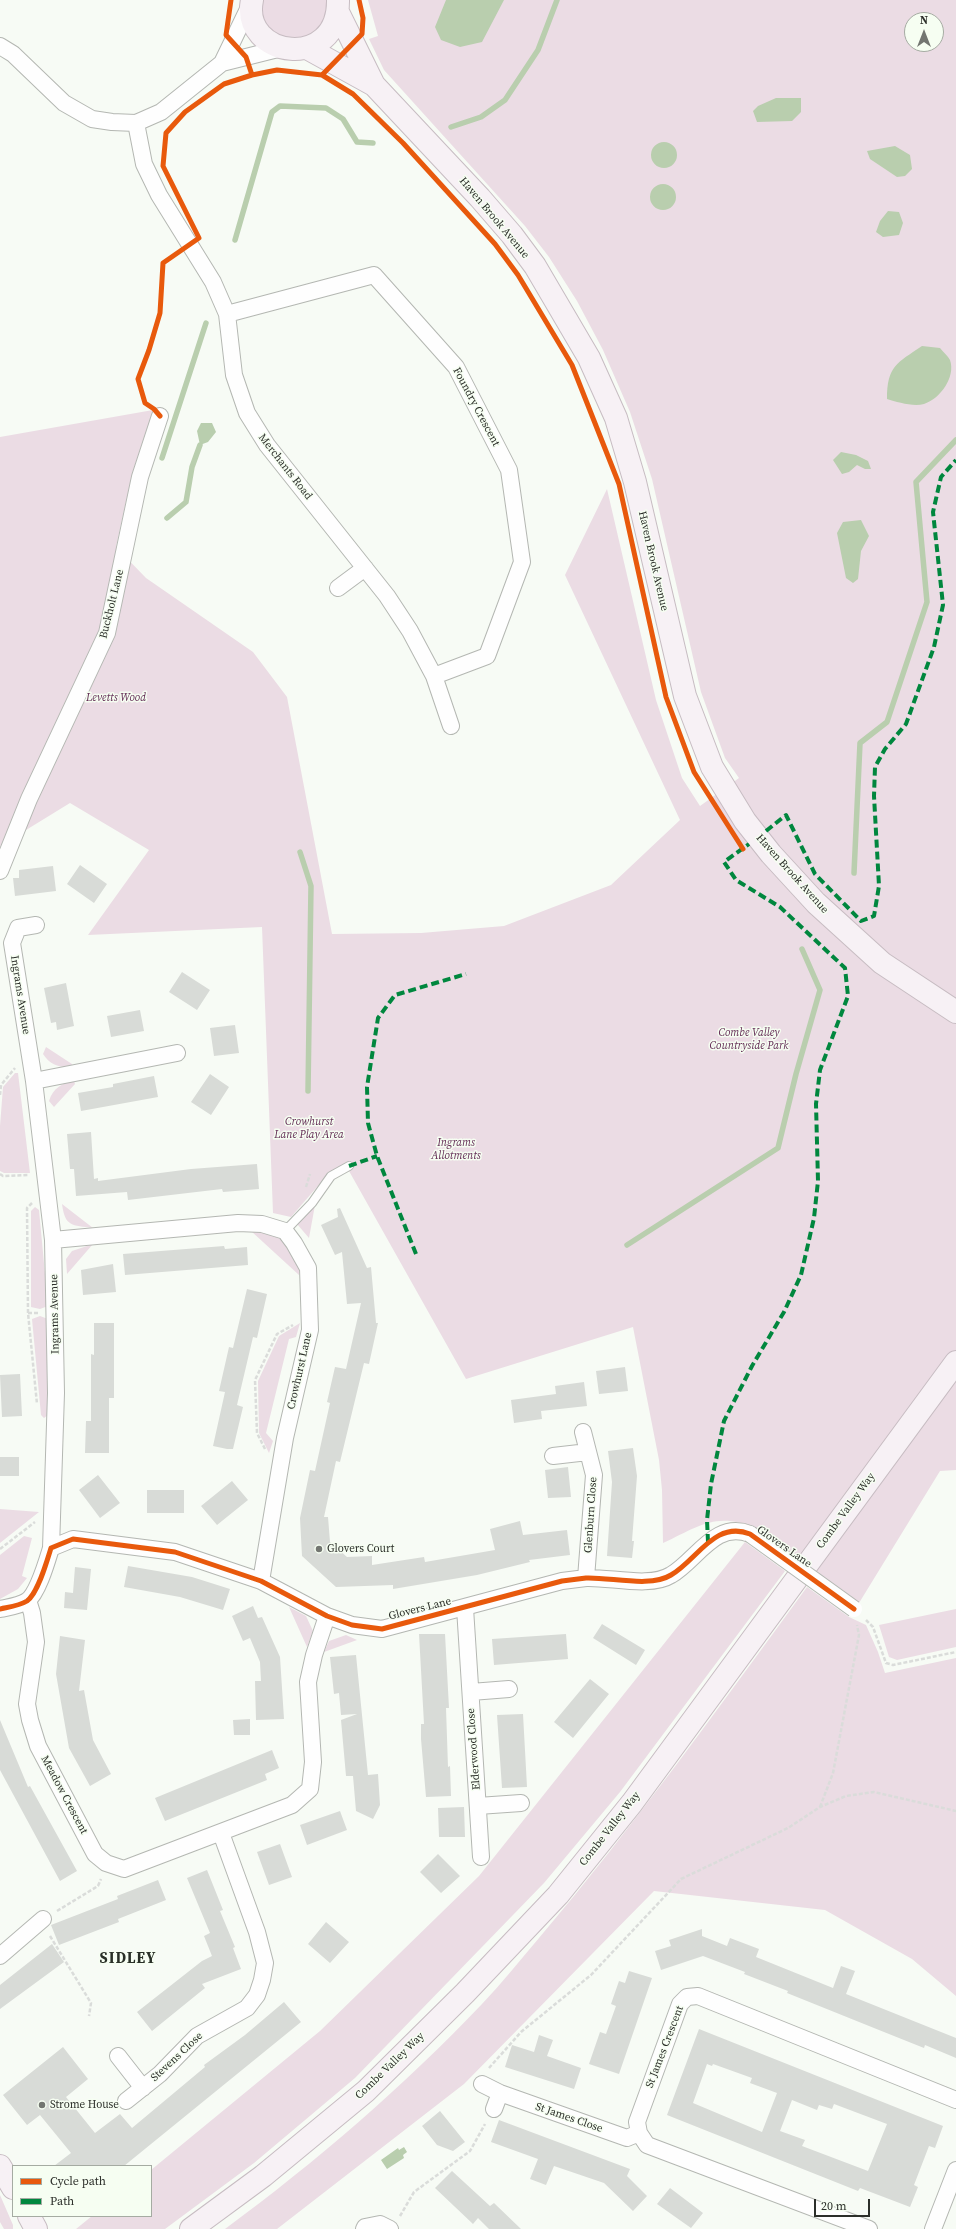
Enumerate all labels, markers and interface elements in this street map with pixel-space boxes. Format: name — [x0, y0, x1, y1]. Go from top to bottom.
north arrow — [904, 12, 944, 52]
text: N — [920, 13, 928, 28]
street label: Haven Brook Avenue — [456, 175, 532, 261]
street label: Foundry Crescent — [450, 365, 502, 449]
street label: Merchants Road — [255, 432, 315, 502]
street label: Haven Brook Avenue — [635, 510, 671, 612]
street label: Buckholt Lane — [97, 568, 127, 640]
park label: Levetts Wood — [86, 691, 146, 705]
street label: Haven Brook Avenue — [753, 832, 831, 916]
street label: Ingrams Avenue — [7, 955, 33, 1035]
park label: Combe Valley Countryside Park — [710, 1026, 788, 1052]
park label: Crowhurst Lane Play Area — [274, 1115, 344, 1141]
park label: Ingrams Allotments — [431, 1136, 481, 1162]
street label: Ingrams Avenue — [48, 1274, 62, 1354]
street label: Crowhurst Lane — [285, 1331, 315, 1411]
street label: Combe Valley Way — [814, 1470, 878, 1552]
street label: Glenburn Close — [582, 1477, 600, 1553]
street label: Glovers Lane — [754, 1523, 814, 1571]
place label: Glovers Court — [327, 1542, 394, 1556]
marker: Glovers Court — [314, 1544, 324, 1554]
street label: Glovers Lane — [387, 1595, 453, 1623]
street label: Elderwood Close — [465, 1708, 483, 1790]
street label: Meadow Crescent — [38, 1753, 90, 1837]
street label: Combe Valley Way — [577, 1789, 643, 1869]
district label: SIDLEY — [100, 1950, 156, 1968]
street label: St James Crescent — [643, 2004, 687, 2090]
street label: Stevens Close — [148, 2030, 206, 2084]
street label: Combe Valley Way — [353, 2030, 427, 2102]
place label: Strome House — [50, 2098, 119, 2112]
marker: Strome House — [37, 2100, 47, 2110]
street label: St James Close — [534, 2100, 604, 2136]
legend — [12, 2165, 152, 2217]
text: Cycle path — [50, 2173, 106, 2189]
scale bar — [816, 2191, 872, 2217]
text: Path — [50, 2193, 74, 2209]
text: 20 m — [821, 2198, 847, 2214]

